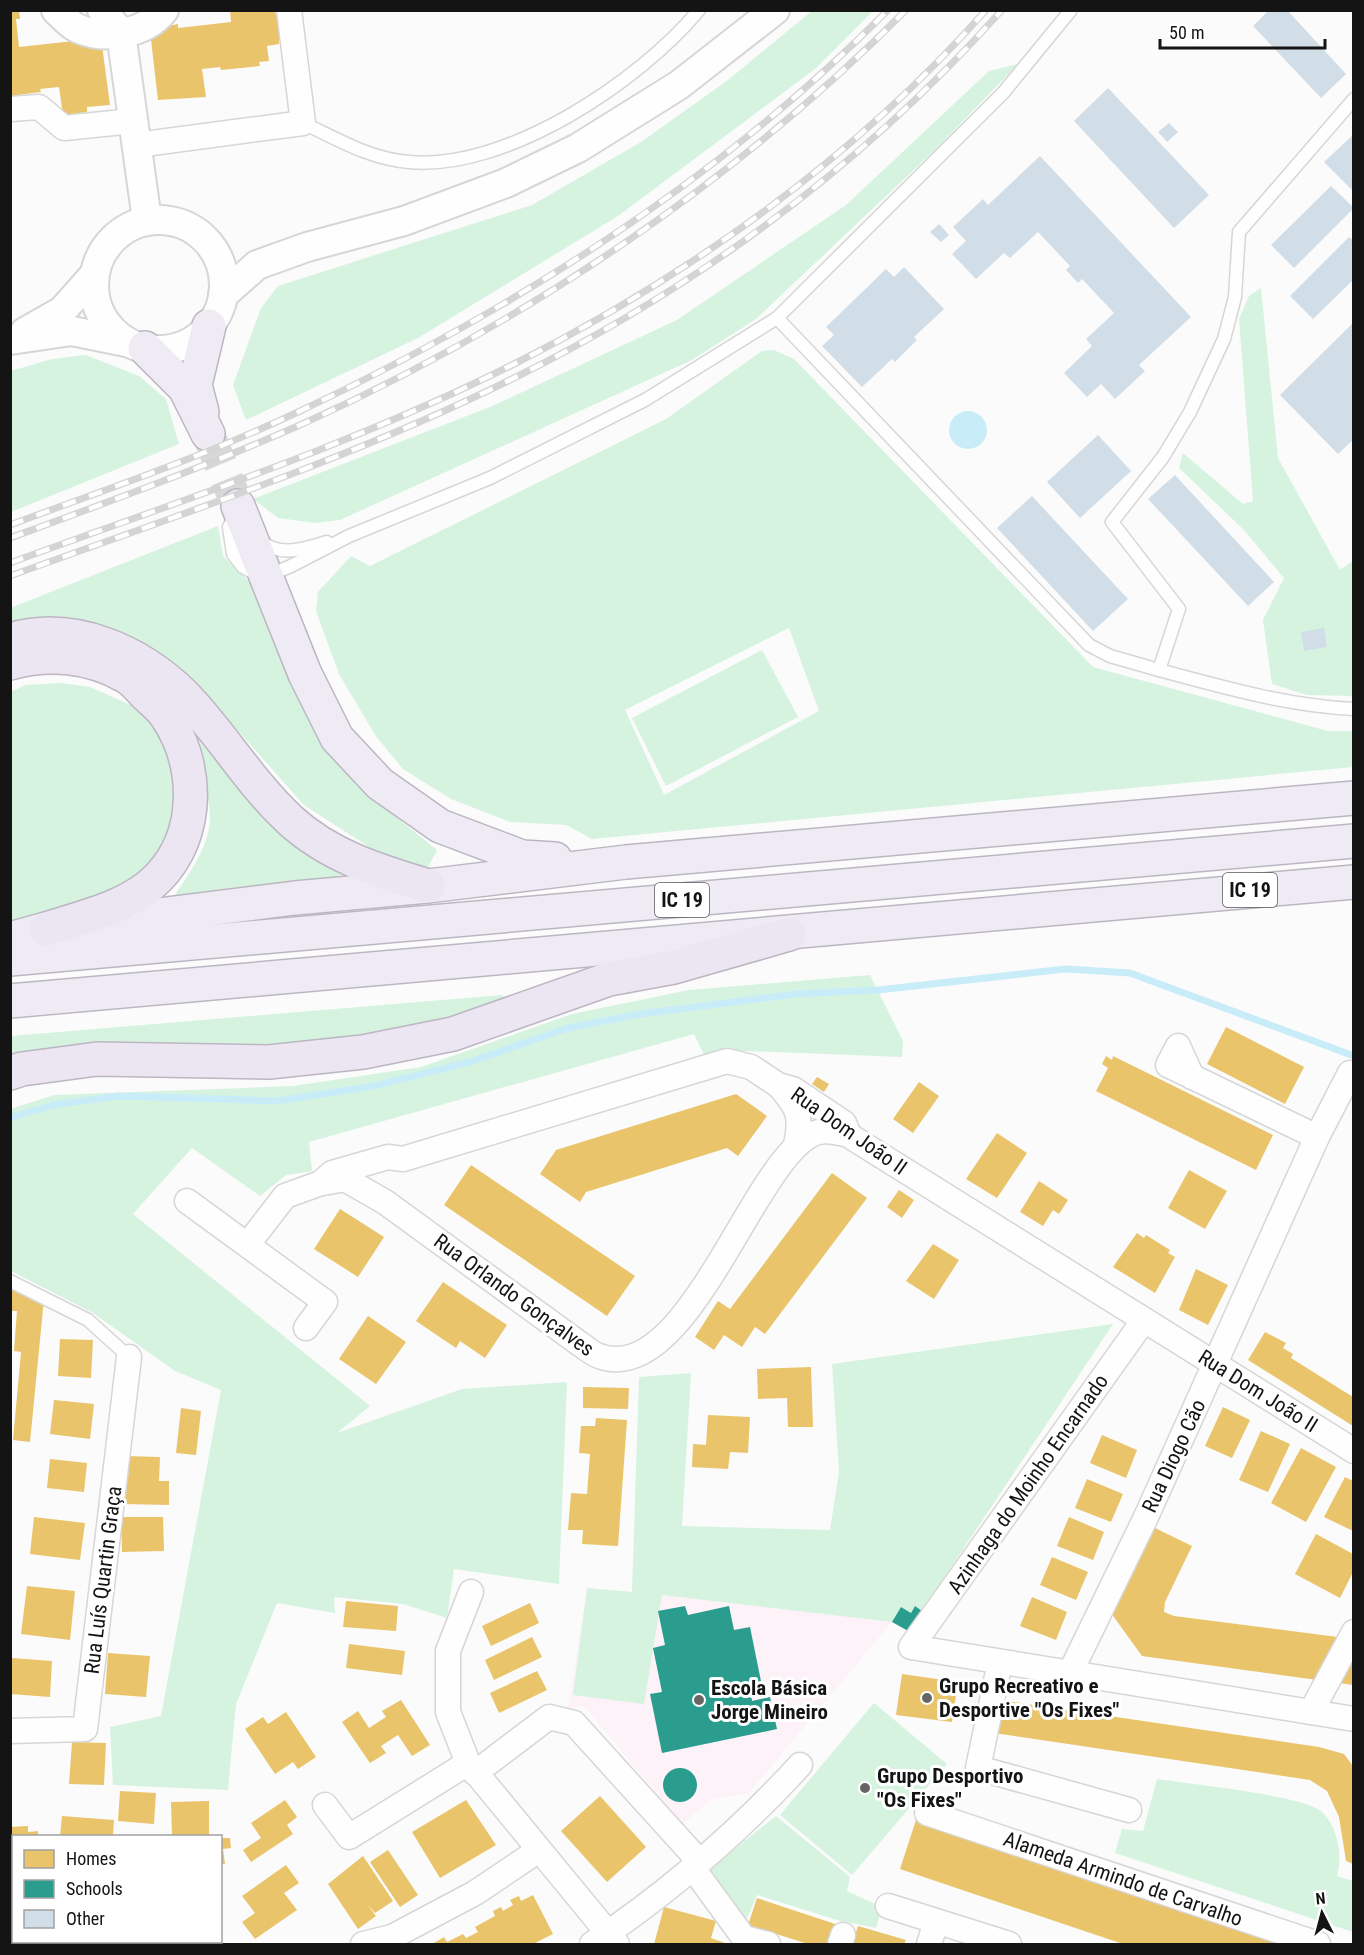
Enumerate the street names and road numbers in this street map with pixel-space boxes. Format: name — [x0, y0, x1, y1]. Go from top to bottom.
road number: IC 19 — [1223, 873, 1277, 907]
road number: IC 19 — [655, 883, 709, 917]
street label: Rua Dom João II — [786, 1082, 912, 1180]
street label: Rua Orlando Gonçalves — [429, 1229, 599, 1361]
street label: Rua Dom João II — [1194, 1345, 1322, 1437]
street label: Azinhaga do Moinho Encarnado — [943, 1370, 1113, 1598]
street label: Rua Diogo Cão — [1137, 1396, 1211, 1516]
street label: Rua Luís Quartin Graça — [80, 1485, 126, 1675]
street label: Alameda Armindo de Carvalho — [1000, 1827, 1246, 1931]

